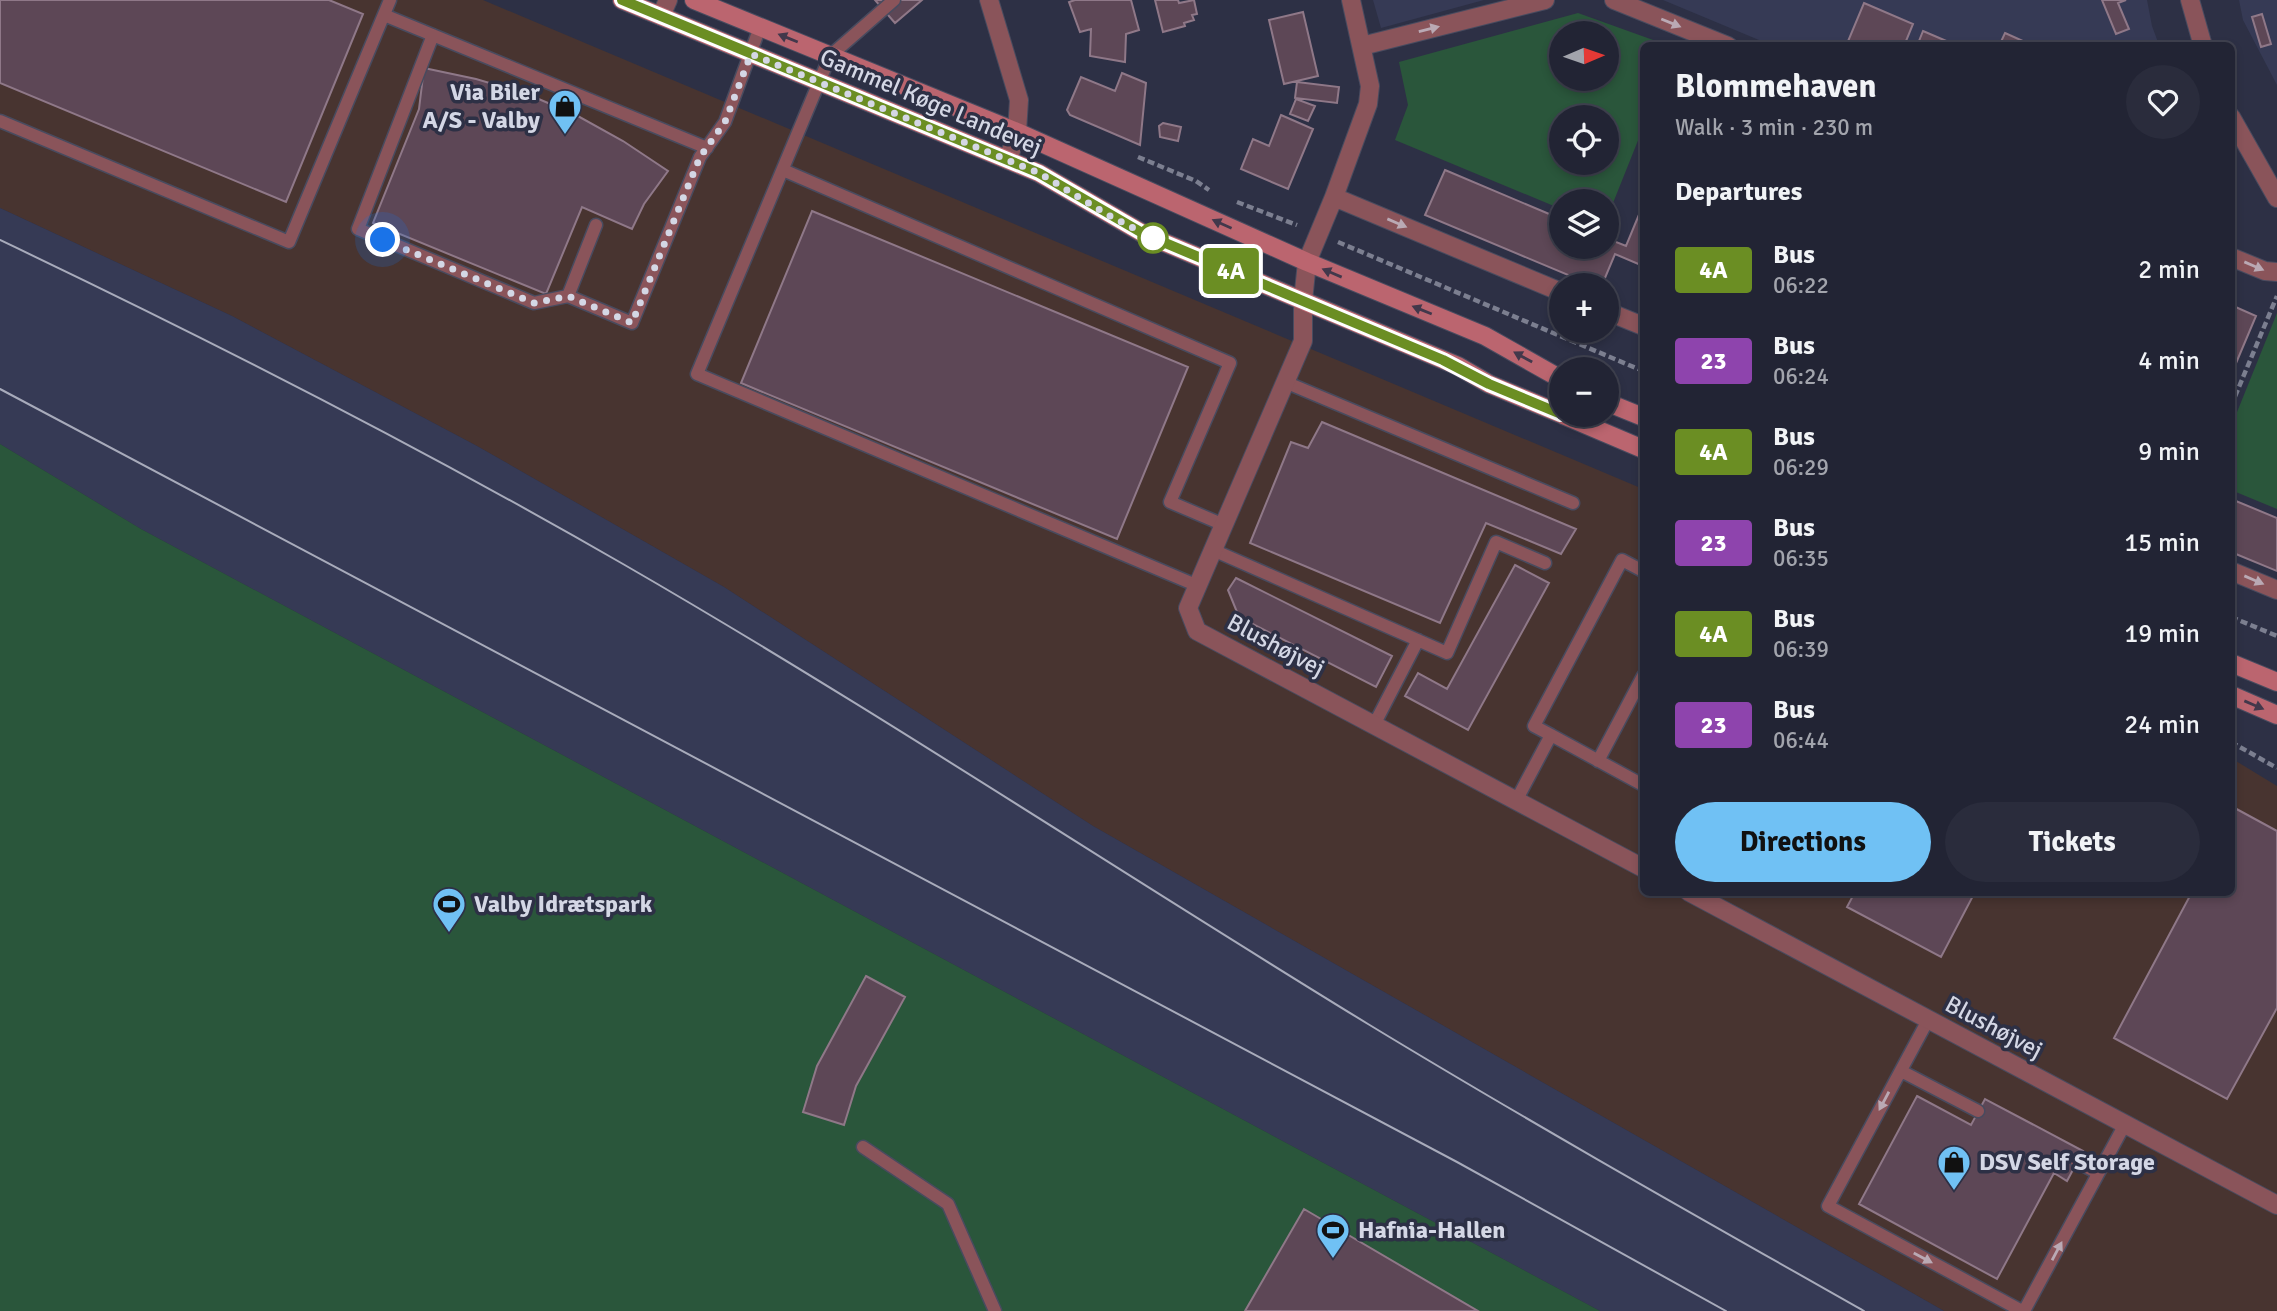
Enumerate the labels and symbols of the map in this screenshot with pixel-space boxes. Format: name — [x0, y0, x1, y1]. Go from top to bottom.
one-way arrow — [1661, 17, 1682, 28]
north arrow — [1549, 21, 1619, 91]
one-way arrow — [1418, 23, 1440, 34]
one-way arrow — [777, 33, 798, 44]
street label: Gammel Køge Landevej — [816, 42, 1046, 162]
place label: Via Biler A/S - Valby — [423, 77, 540, 135]
shop icon: Via Biler A/S - Valby — [546, 87, 584, 136]
one-way arrow — [1212, 218, 1232, 230]
one-way arrow — [1387, 218, 1408, 229]
your location — [365, 222, 400, 257]
unlabelled marker — [1138, 223, 1168, 253]
line badge: 4A — [1200, 248, 1262, 294]
one-way arrow — [2243, 261, 2264, 272]
one-way arrow — [1322, 267, 1342, 279]
one-way arrow — [1412, 304, 1433, 315]
one-way arrow — [1514, 351, 1533, 363]
one-way arrow — [2244, 575, 2265, 586]
street label: Blushøjvej — [1222, 607, 1330, 683]
one-way arrow — [2244, 699, 2264, 711]
sports icon: Valby Idrætspark — [430, 885, 468, 934]
place label: Valby Idrætspark — [474, 889, 653, 919]
street label: Blushøjvej — [1940, 989, 2048, 1065]
one-way arrow — [1879, 1092, 1891, 1112]
shop icon: DSV Self Storage — [1935, 1143, 1973, 1192]
place label: DSV Self Storage — [1979, 1147, 2155, 1177]
sports icon: Hafnia-Hallen — [1314, 1211, 1352, 1260]
place label: Hafnia-Hallen — [1358, 1215, 1505, 1245]
one-way arrow — [2051, 1241, 2063, 1261]
one-way arrow — [1914, 1252, 1933, 1264]

